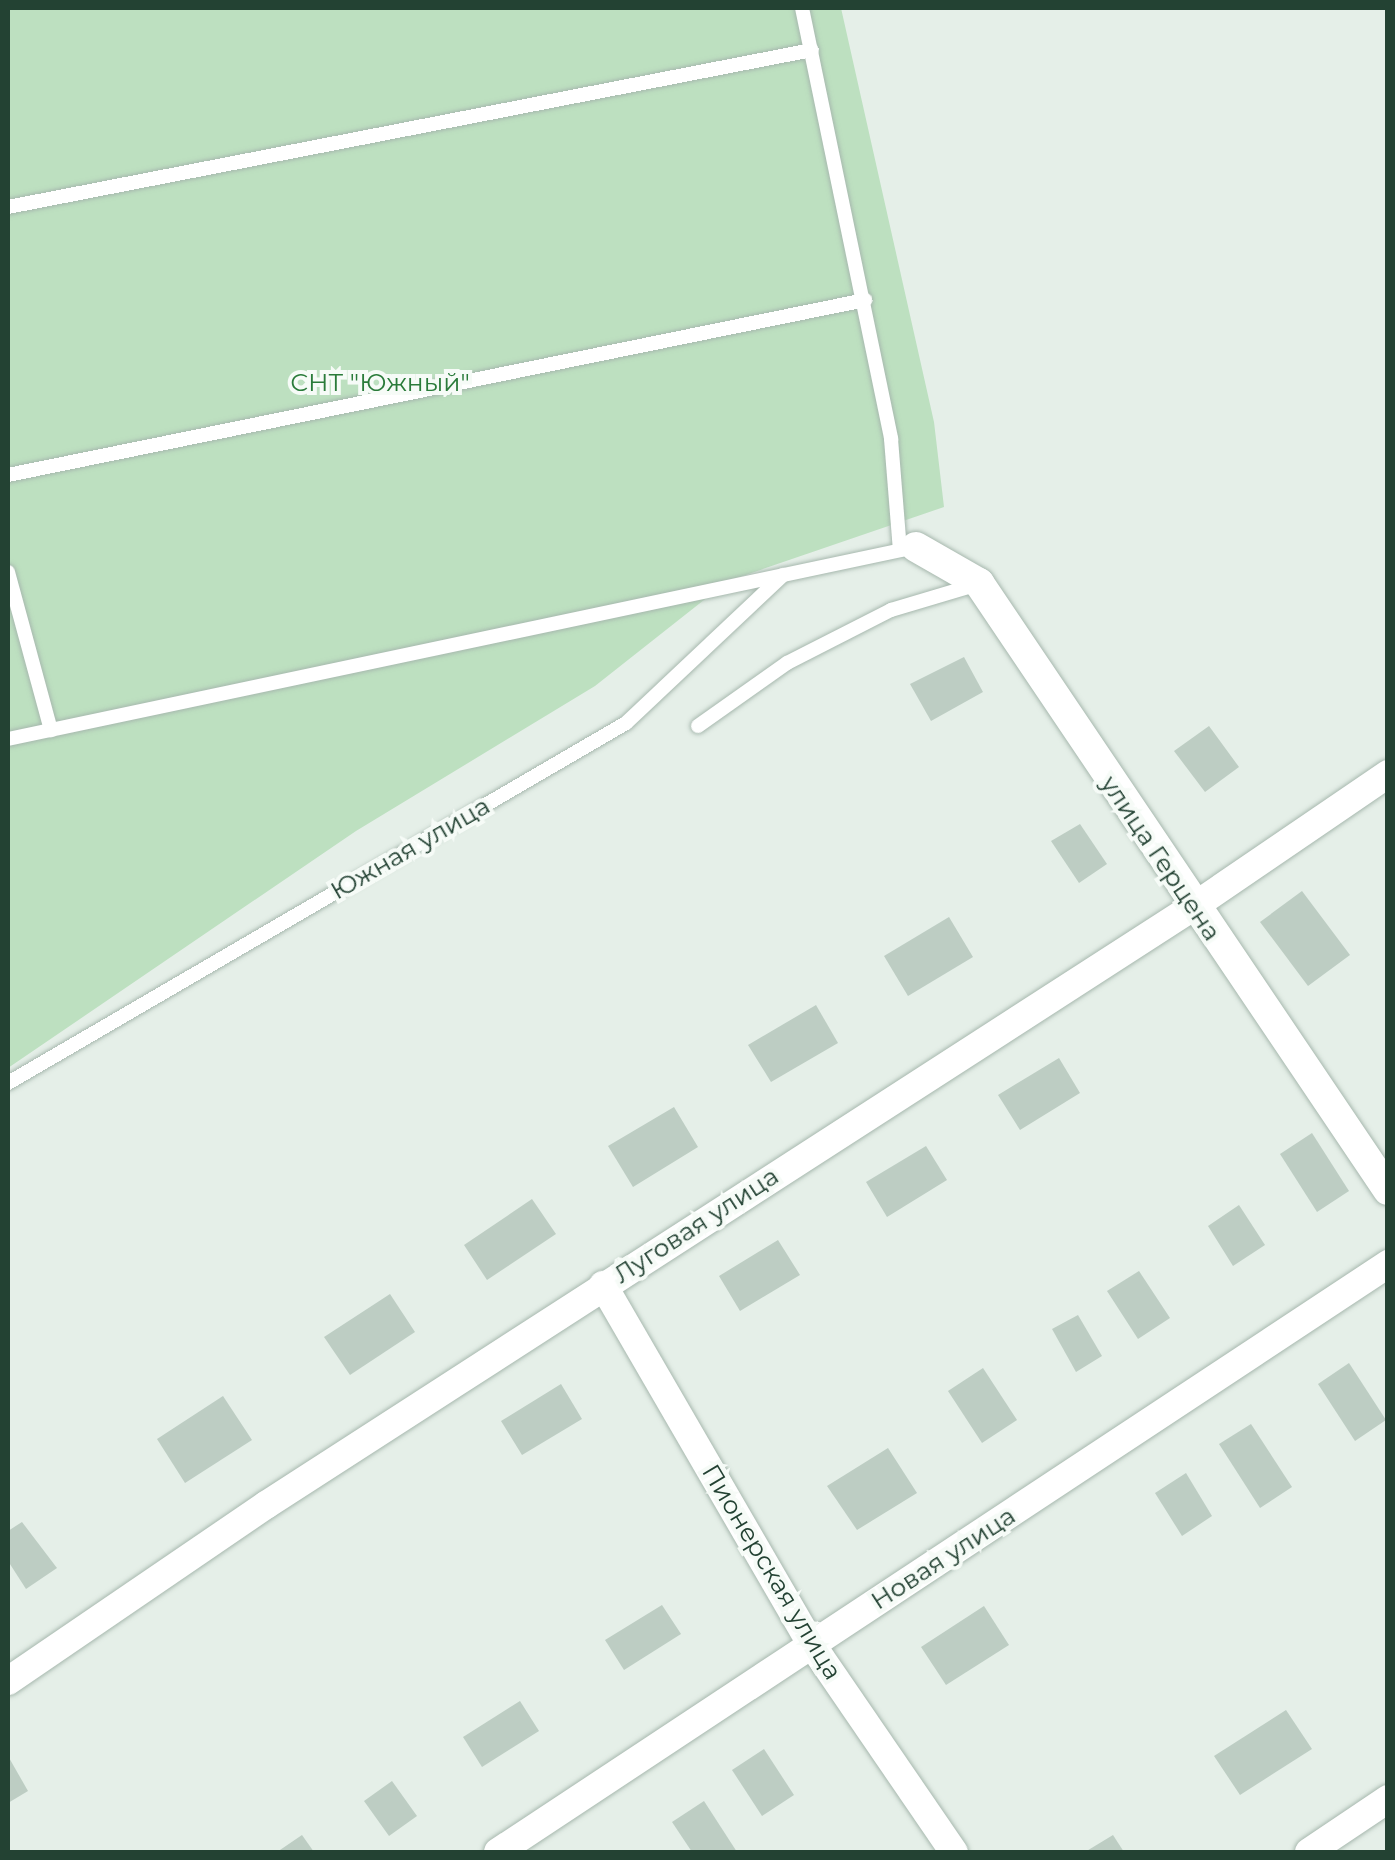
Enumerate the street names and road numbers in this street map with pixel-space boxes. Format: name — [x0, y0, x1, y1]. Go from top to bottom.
street label: улица Герцена — [1095, 770, 1227, 946]
street label: Южная улица — [325, 790, 495, 906]
street label: Луговая улица — [608, 1161, 784, 1289]
street label: Пионерская улица — [696, 1459, 848, 1685]
street label: Новая улица — [865, 1500, 1021, 1616]

